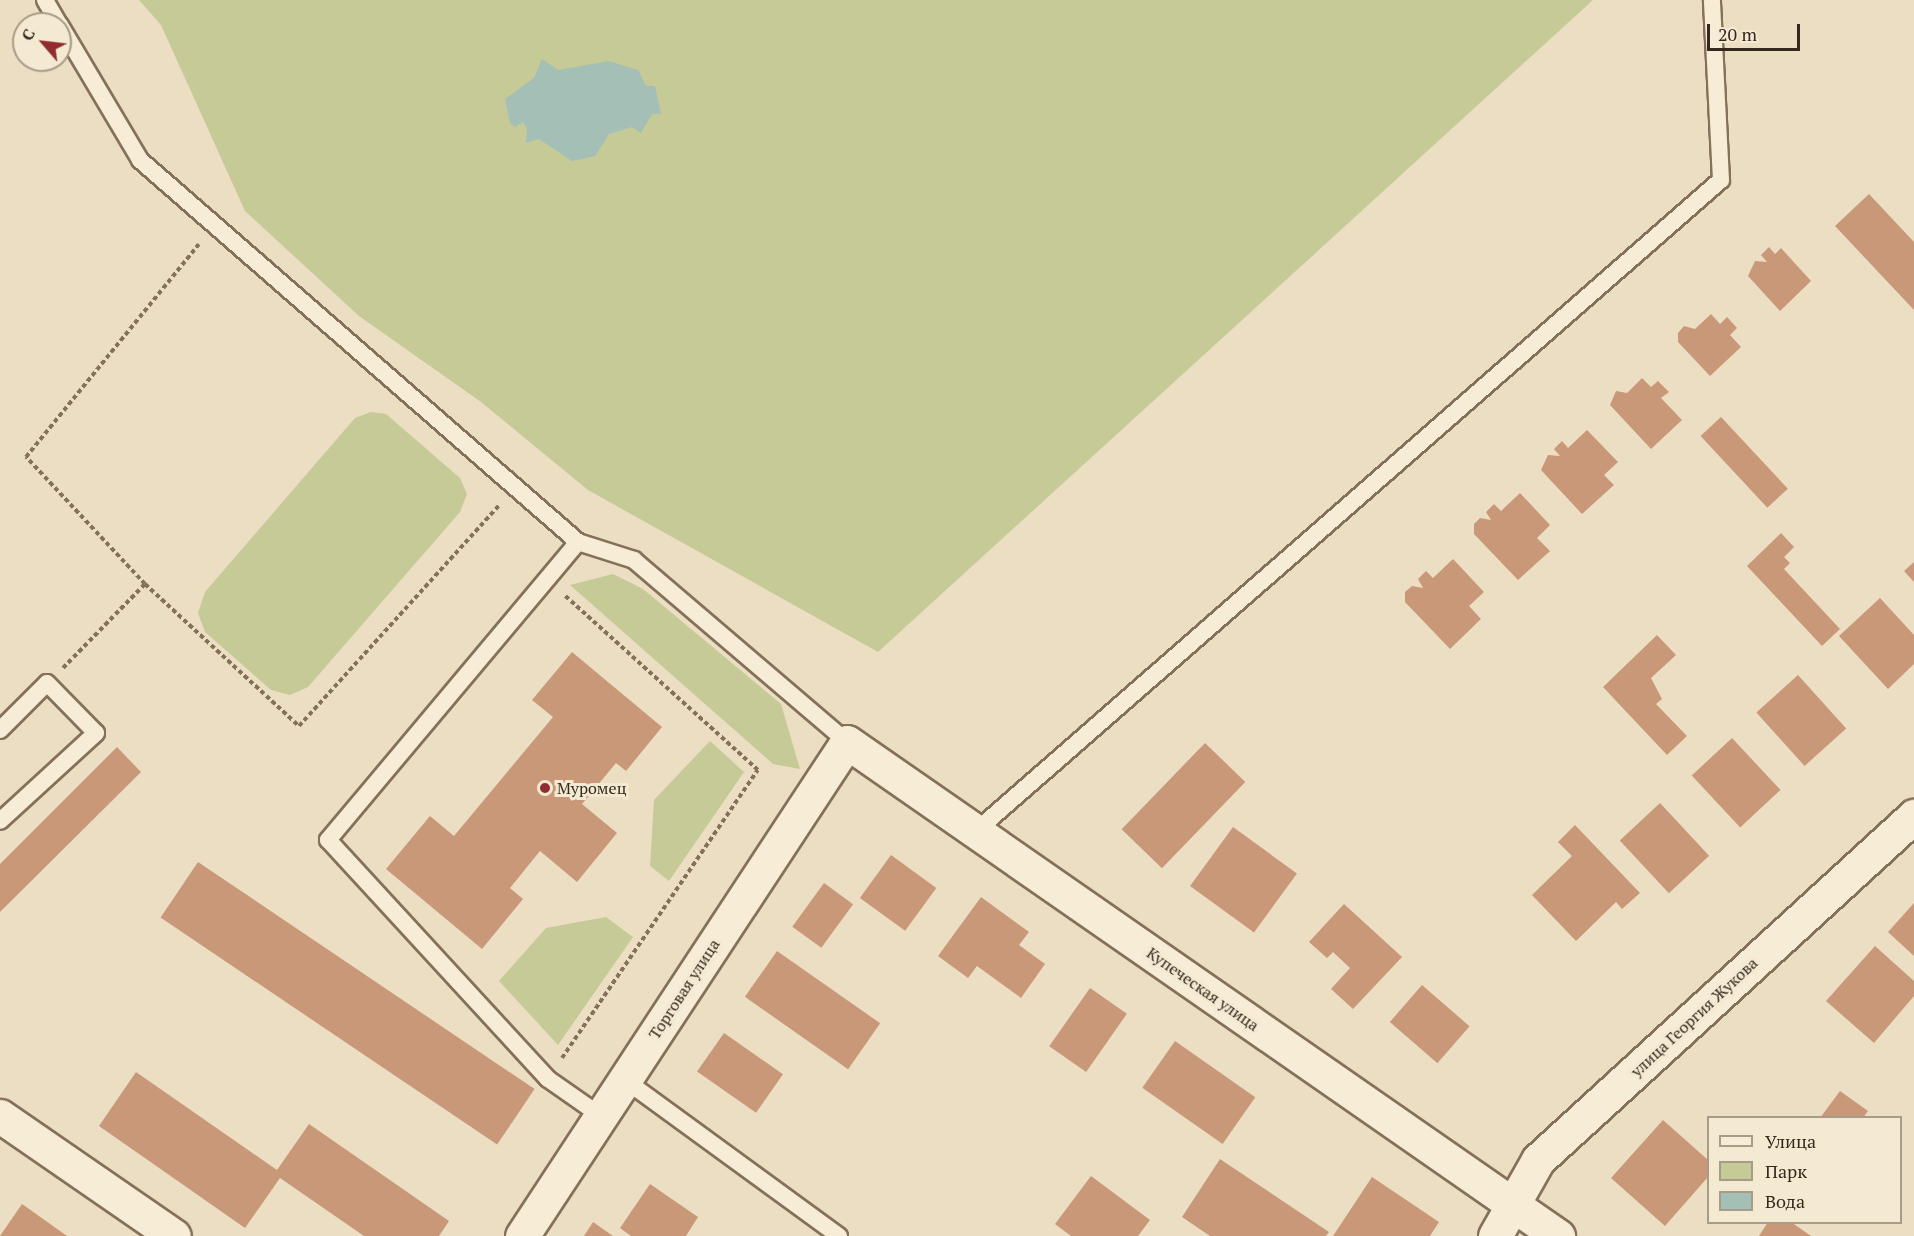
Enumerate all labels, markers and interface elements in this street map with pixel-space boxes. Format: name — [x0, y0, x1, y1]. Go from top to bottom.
north arrow — [12, 12, 72, 72]
scale bar — [1710, 12, 1803, 50]
text: 20 m — [1718, 22, 1757, 46]
text: С — [16, 25, 40, 44]
place label: Муромец — [557, 778, 626, 798]
marker: Муромец — [538, 781, 552, 795]
street label: Торговая улица — [644, 935, 724, 1043]
street label: Купеческая улица — [1143, 943, 1263, 1035]
street label: улица Георгия Жукова — [1627, 953, 1761, 1081]
legend — [1707, 1116, 1902, 1224]
text: Улица — [1765, 1129, 1816, 1153]
text: Парк — [1765, 1159, 1807, 1183]
text: Вода — [1765, 1189, 1805, 1213]

